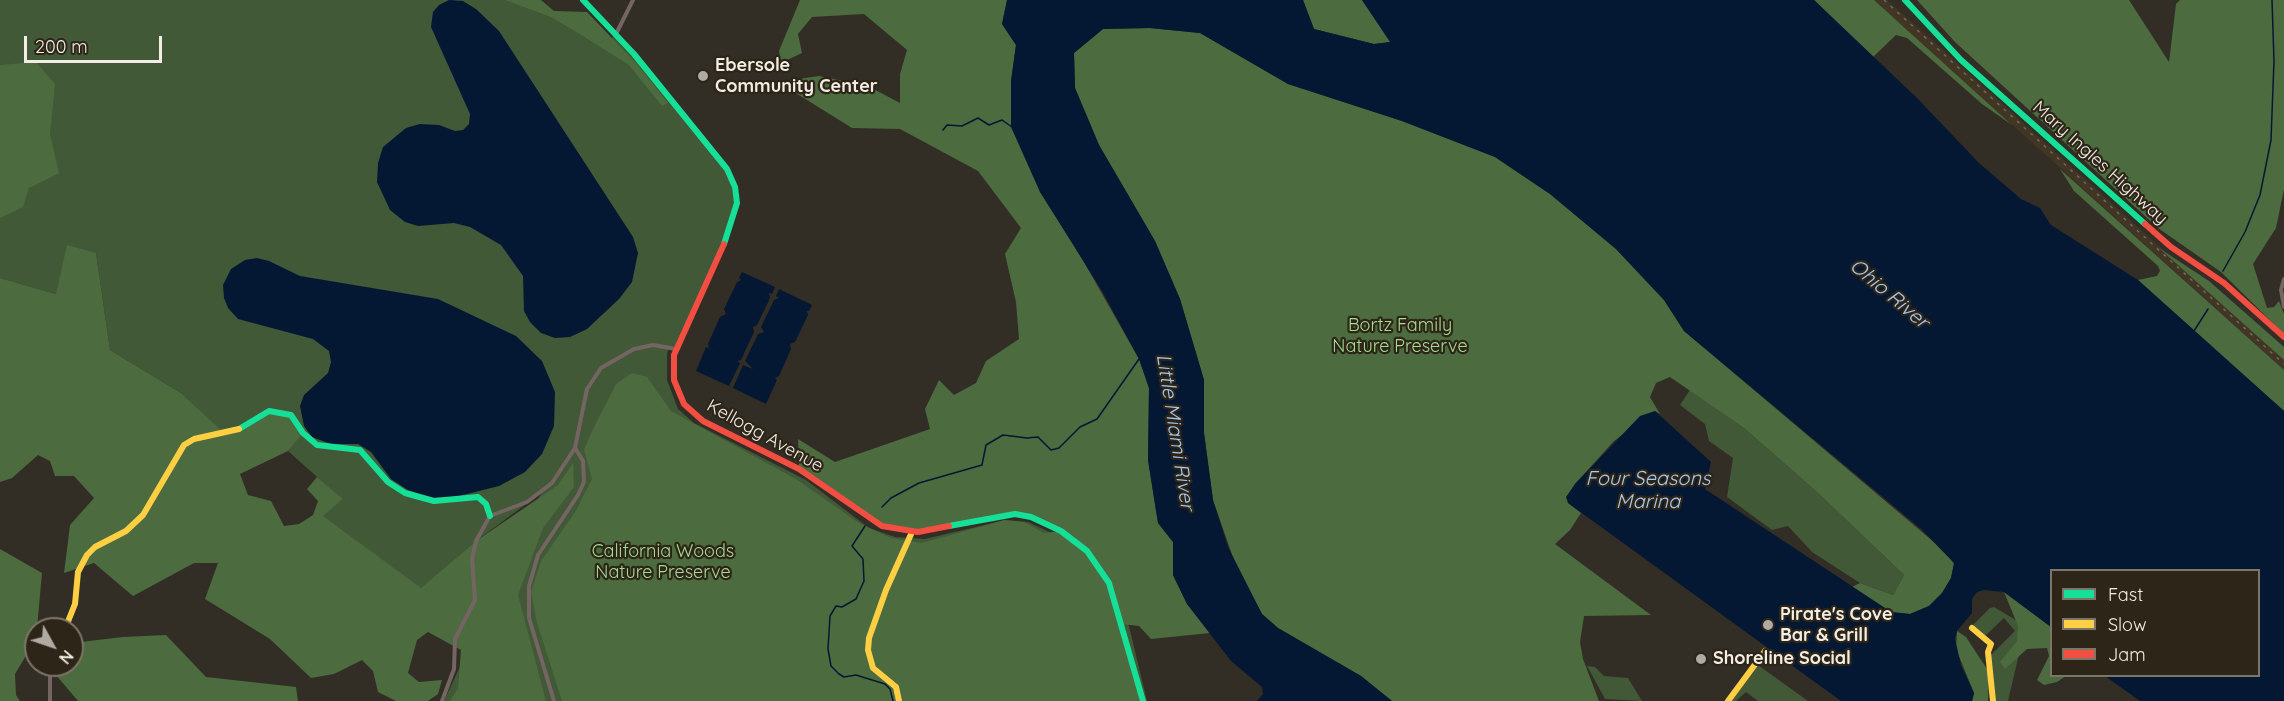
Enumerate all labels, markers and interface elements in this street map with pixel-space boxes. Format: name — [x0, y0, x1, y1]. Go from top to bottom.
scale bar — [27, 24, 165, 62]
text: 200 m — [35, 35, 88, 58]
place label: Ebersole Community Center — [715, 55, 878, 98]
marker: Ebersole Community Center — [696, 69, 710, 83]
street label: Mary Ingles Highway — [2028, 97, 2172, 229]
water label: Ohio River — [1845, 254, 1933, 334]
park label: Bortz Family Nature Preserve — [1332, 315, 1468, 358]
water label: Little Miami River — [1151, 352, 1199, 512]
street label: Kellogg Avenue — [703, 395, 827, 477]
water label: Four Seasons Marina — [1586, 467, 1710, 514]
park label: California Woods Nature Preserve — [592, 541, 734, 584]
legend — [2050, 569, 2260, 677]
text: Fast — [2108, 583, 2143, 606]
place label: Pirate's Cove Bar & Grill — [1780, 604, 1892, 646]
text: Slow — [2108, 613, 2146, 636]
north arrow — [24, 617, 84, 677]
marker: Pirate's Cove Bar & Grill — [1761, 618, 1775, 632]
text: Jam — [2108, 643, 2146, 666]
text: N — [55, 646, 78, 668]
place label: Shoreline Social — [1713, 648, 1851, 670]
marker: Shoreline Social — [1694, 652, 1708, 666]

